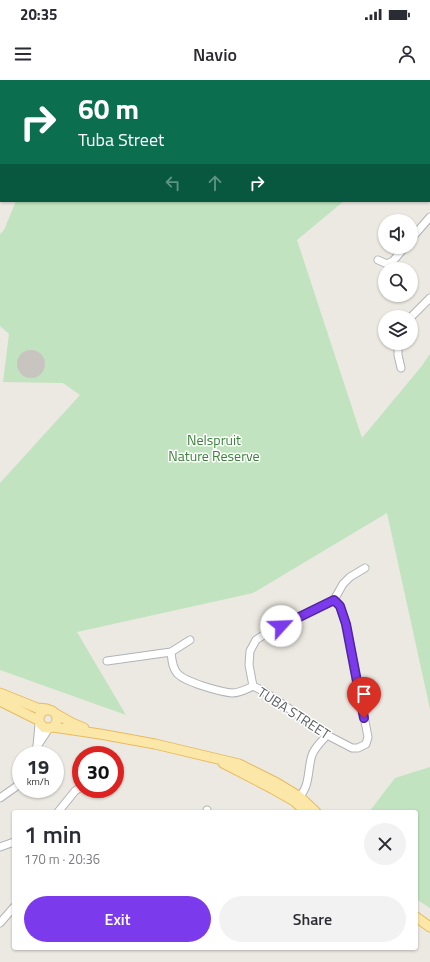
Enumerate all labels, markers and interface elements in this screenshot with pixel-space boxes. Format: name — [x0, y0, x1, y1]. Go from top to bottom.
text: 20:35 — [20, 3, 57, 26]
text: Navio — [193, 41, 237, 68]
icon: menu — [12, 43, 34, 65]
icon: person — [396, 43, 418, 65]
text: 60 m — [78, 87, 139, 130]
icon: right — [12, 96, 64, 148]
text: Tuba Street — [78, 126, 164, 153]
icon: left — [162, 172, 184, 194]
icon: ahead — [204, 172, 226, 194]
icon: right — [246, 172, 268, 194]
map controls — [378, 214, 418, 350]
button: sound — [378, 214, 418, 254]
button: search — [378, 262, 418, 302]
button: layers — [378, 310, 418, 350]
park label: Nelspruit Nature Reserve — [168, 429, 260, 466]
position arrow — [260, 605, 302, 647]
pin — [347, 677, 381, 718]
street label: TUBA STREET — [254, 681, 335, 744]
icon: arrive — [353, 683, 375, 705]
speed limit sign: 30 — [72, 746, 124, 798]
text: 19 — [27, 751, 49, 782]
text: km/h — [27, 774, 49, 789]
text: 1 min — [24, 816, 82, 852]
button: close — [364, 823, 406, 865]
text: 170 m · 20:36 — [24, 849, 100, 869]
button: Exit — [24, 896, 211, 942]
button: Share — [219, 896, 406, 942]

